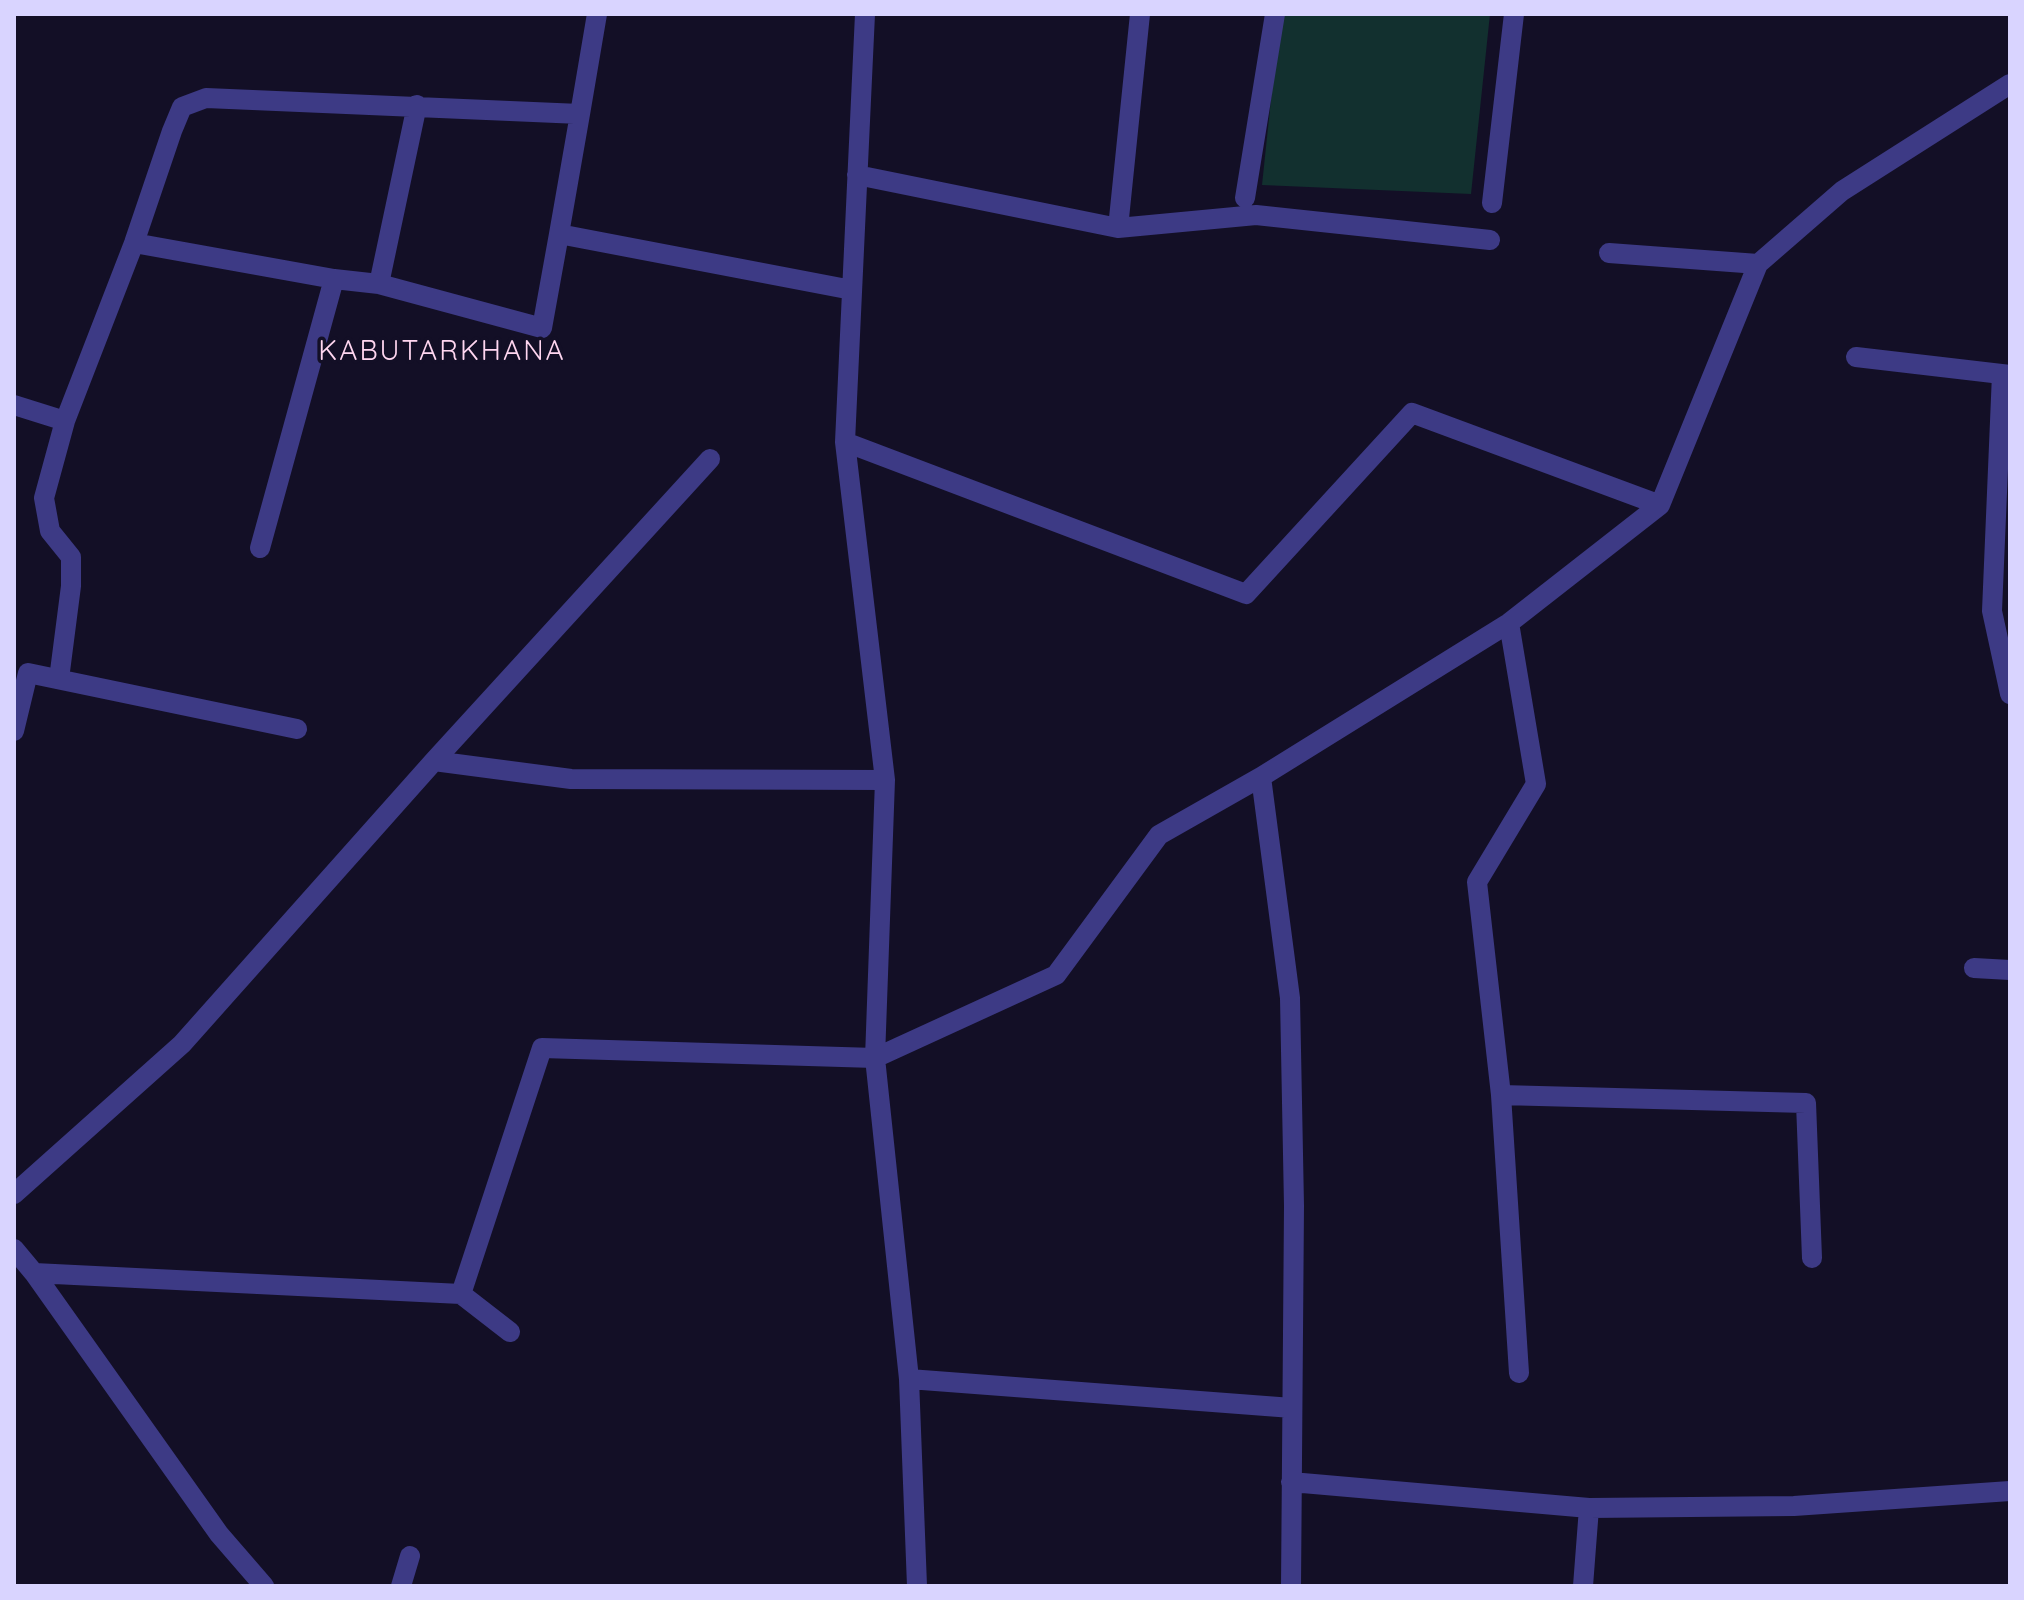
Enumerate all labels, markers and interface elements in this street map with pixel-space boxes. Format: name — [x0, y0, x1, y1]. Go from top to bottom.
district label: KABUTARKHANA — [318, 335, 566, 369]

